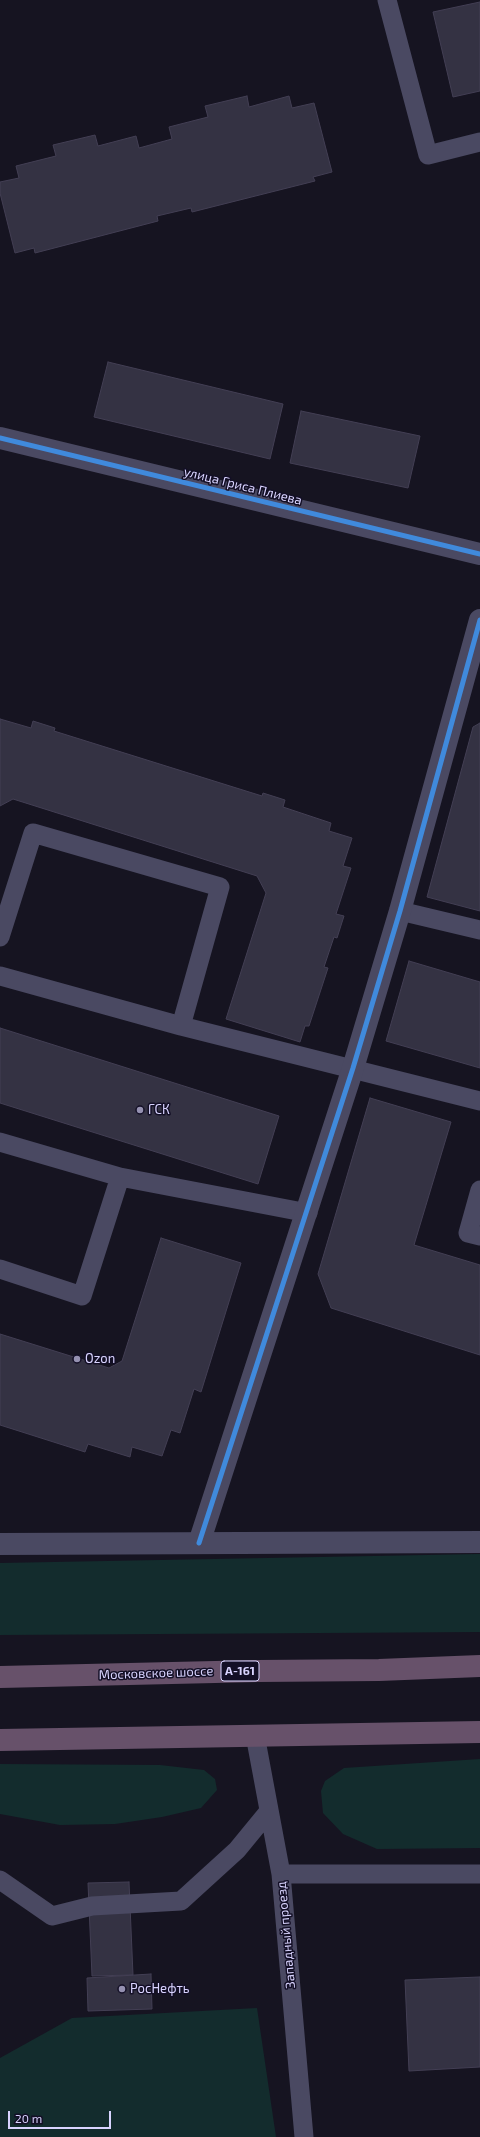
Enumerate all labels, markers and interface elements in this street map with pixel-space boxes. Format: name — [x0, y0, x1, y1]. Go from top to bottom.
street label: улица Гриса Плиева — [182, 464, 304, 508]
place label: ГСК — [148, 1102, 170, 1118]
marker: ГСК — [135, 1105, 145, 1115]
place label: Ozon — [85, 1351, 115, 1367]
marker: Ozon — [72, 1354, 82, 1364]
road number: А-161 — [221, 1661, 259, 1681]
street label: Московское шоссе — [98, 1663, 214, 1683]
street label: Западный проезд — [274, 1881, 298, 1989]
place label: РосНефть — [130, 1981, 190, 1997]
marker: РосНефть — [117, 1984, 127, 1994]
scale bar — [10, 2103, 113, 2129]
text: 20 m — [15, 2111, 42, 2125]

